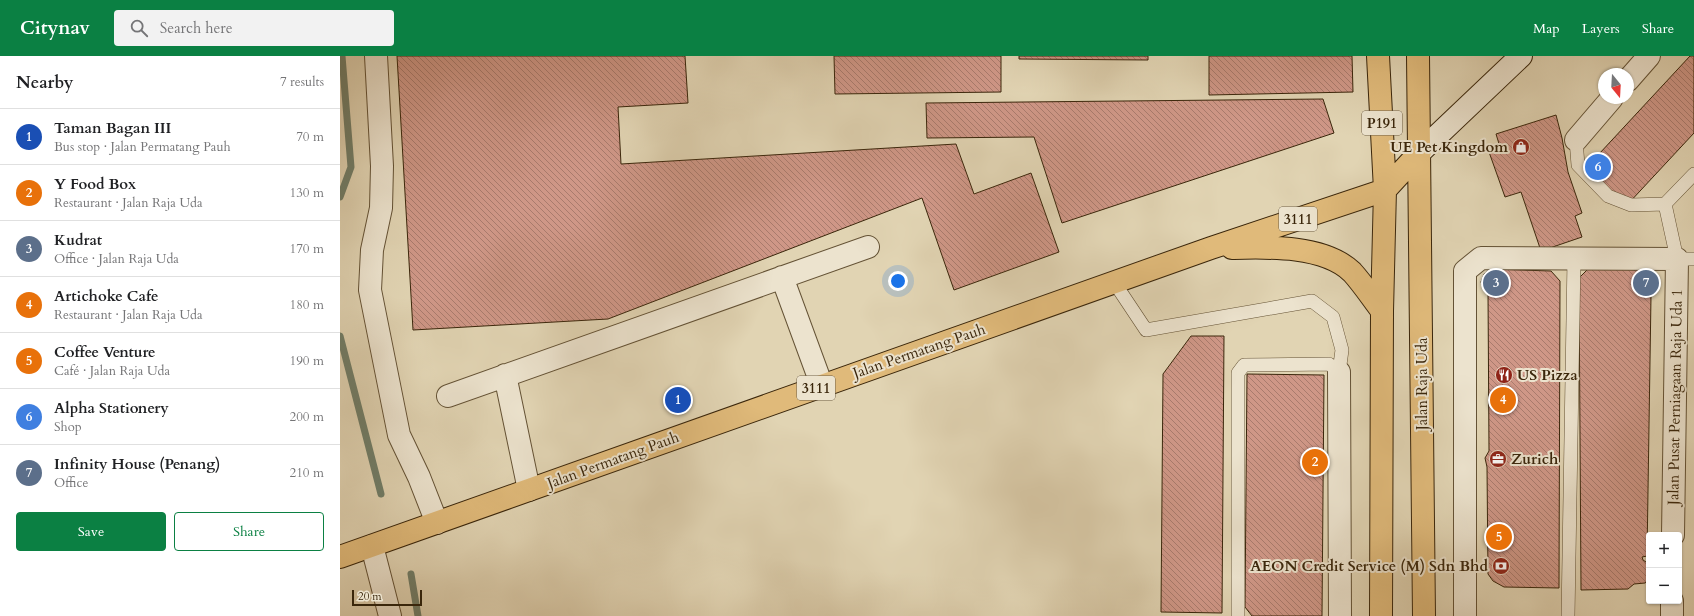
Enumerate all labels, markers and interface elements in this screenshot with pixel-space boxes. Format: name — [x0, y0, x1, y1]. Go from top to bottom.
search box — [114, 10, 394, 46]
text: Citynav — [20, 15, 90, 41]
icon: search — [128, 17, 150, 39]
text: Search here — [160, 18, 233, 38]
text: Map — [1533, 19, 1560, 38]
text: Layers — [1582, 19, 1620, 38]
text: Share — [1642, 19, 1674, 38]
north arrow — [1598, 68, 1634, 104]
text: Nearby — [16, 71, 73, 94]
text: 7 results — [280, 73, 324, 91]
road number: P191 — [1362, 111, 1402, 135]
text: Taman Bagan III — [54, 118, 171, 138]
text: 1 — [26, 128, 32, 146]
text: 70 m — [296, 128, 324, 146]
place label: UE Pet Kingdom — [1390, 137, 1508, 157]
shop icon: UE Pet Kingdom — [1511, 137, 1531, 157]
text: Bus stop · Jalan Permatang Pauh — [54, 138, 231, 156]
pin: 6 — [1585, 152, 1611, 182]
text: Y Food Box — [54, 174, 136, 194]
text: 2 — [26, 184, 32, 202]
text: 130 m — [290, 184, 324, 202]
text: Restaurant · Jalan Raja Uda — [54, 194, 203, 212]
road number: 3111 — [1279, 207, 1317, 231]
text: Kudrat — [54, 230, 102, 250]
text: 3 — [26, 240, 32, 258]
text: 170 m — [290, 240, 324, 258]
text: Office · Jalan Raja Uda — [54, 250, 179, 268]
pin: 3 — [1483, 268, 1509, 298]
pin: 7 — [1633, 268, 1659, 298]
your location — [888, 271, 908, 291]
text: Artichoke Cafe — [54, 286, 158, 306]
street label: Jalan Pusat Perniagaan Raja Uda 1 — [1663, 289, 1687, 507]
text: 4 — [26, 296, 32, 314]
text: 180 m — [290, 296, 324, 314]
text: Restaurant · Jalan Raja Uda — [54, 306, 203, 324]
street label: Jalan Permatang Pauh — [848, 319, 989, 384]
street label: Jalan Raja Uda — [1412, 337, 1432, 432]
text: Coffee Venture — [54, 342, 156, 362]
text: 5 — [26, 352, 32, 370]
text: 190 m — [290, 352, 324, 370]
text: Café · Jalan Raja Uda — [54, 362, 170, 380]
restaurant icon: US Pizza — [1494, 365, 1514, 385]
place label: US Pizza — [1517, 365, 1578, 385]
road number: 3111 — [797, 376, 835, 400]
pin: 1 — [665, 385, 691, 415]
pin: 4 — [1490, 385, 1516, 415]
text: Alpha Stationery — [54, 398, 169, 418]
text: 6 — [26, 408, 32, 426]
text: 200 m — [290, 408, 324, 426]
text: Shop — [54, 418, 82, 436]
street label: Jalan Permatang Pauh — [543, 427, 682, 494]
pin: 2 — [1302, 447, 1328, 477]
office icon: Zurich — [1488, 449, 1508, 469]
place label: Zurich — [1511, 449, 1559, 469]
text: Infinity House (Penang) — [54, 454, 220, 474]
text: 7 — [26, 464, 32, 482]
text: 210 m — [290, 464, 324, 482]
text: Office — [54, 474, 88, 492]
button: Save — [16, 512, 166, 551]
button: Share — [174, 512, 324, 551]
pin: 5 — [1486, 522, 1512, 552]
map controls — [1646, 532, 1682, 604]
button: + — [1646, 532, 1682, 568]
place label: AEON Credit Service (M) Sdn Bhd — [1250, 556, 1488, 576]
bank icon: AEON Credit Service (M) Sdn Bhd — [1491, 556, 1511, 576]
button: − — [1646, 568, 1682, 604]
scale bar — [352, 588, 422, 607]
text: 20 m — [358, 589, 382, 604]

